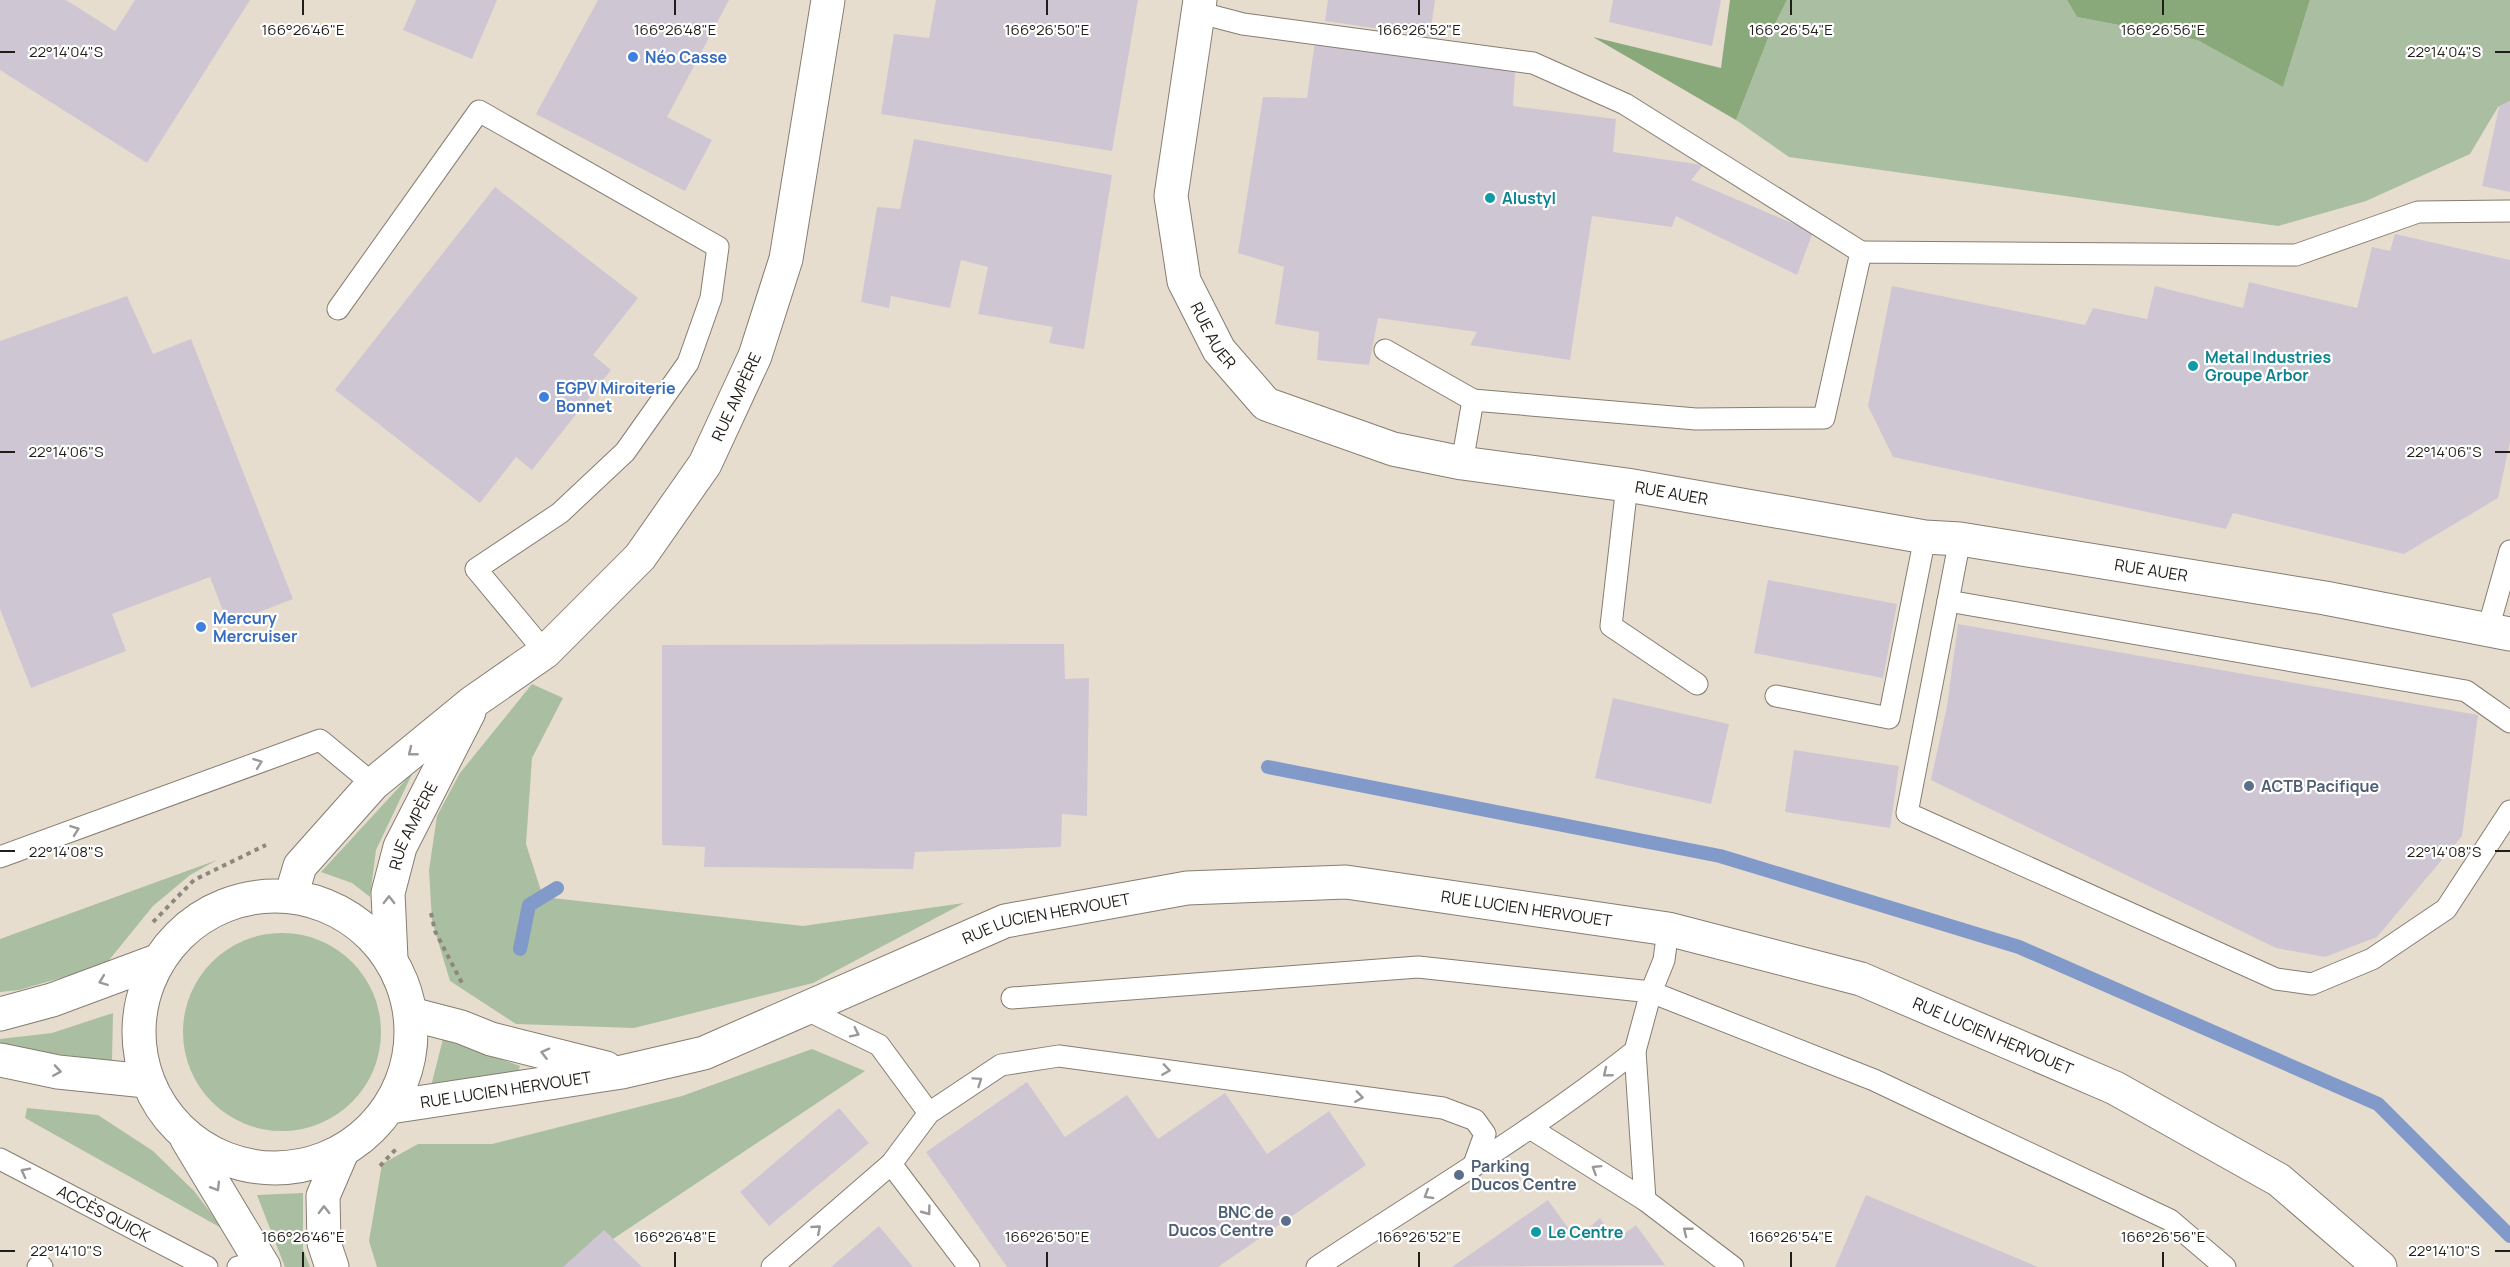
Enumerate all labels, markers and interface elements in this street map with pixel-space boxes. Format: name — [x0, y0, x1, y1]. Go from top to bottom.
text: 166°26'46"E — [261, 19, 345, 40]
text: 166°26'48"E — [634, 19, 716, 40]
text: 166°26'50"E — [1005, 19, 1089, 40]
text: 166°26'52"E — [1377, 19, 1461, 40]
text: 166°26'54"E — [1749, 19, 1833, 40]
text: 166°26'56"E — [2121, 19, 2205, 40]
text: 22°14'04"S — [29, 41, 103, 62]
text: 22°14'04"S — [2407, 41, 2481, 62]
place label: Néo Casse — [645, 46, 728, 68]
marker: Néo Casse — [626, 50, 640, 64]
place label: Alustyl — [1502, 187, 1556, 209]
marker: Alustyl — [1483, 191, 1497, 205]
street label: RUE AUER — [1185, 298, 1241, 373]
place label: Metal Industries Groupe Arbor — [2205, 346, 2331, 386]
street label: RUE AMPÈRE — [706, 349, 766, 445]
marker: Metal Industries Groupe Arbor — [2186, 359, 2200, 373]
place label: EGPV Miroiterie Bonnet — [556, 377, 676, 417]
marker: EGPV Miroiterie Bonnet — [537, 390, 551, 404]
text: 22°14'06"S — [29, 441, 103, 462]
text: 22°14'06"S — [2407, 441, 2481, 462]
street label: RUE AUER — [1633, 476, 1710, 510]
street label: RUE AUER — [2113, 553, 2190, 587]
place label: Mercury Mercruiser — [213, 607, 297, 647]
marker: Mercury Mercruiser — [194, 620, 208, 634]
one-way arrow — [408, 745, 419, 756]
one-way arrow — [252, 757, 263, 770]
place label: ACTB Pacifique — [2261, 775, 2380, 797]
street label: RUE AMPÈRE — [383, 778, 443, 872]
marker: ACTB Pacifique — [2242, 779, 2256, 793]
one-way arrow — [69, 824, 80, 837]
text: 22°14'08"S — [29, 841, 103, 862]
text: 22°14'08"S — [2407, 841, 2481, 862]
street label: RUE LUCIEN HERVOUET — [1440, 885, 1614, 932]
street label: RUE LUCIEN HERVOUET — [959, 887, 1132, 949]
one-way arrow — [383, 896, 395, 905]
one-way arrow — [98, 974, 108, 987]
street label: RUE LUCIEN HERVOUET — [1909, 992, 2077, 1080]
one-way arrow — [849, 1026, 860, 1038]
one-way arrow — [540, 1048, 551, 1060]
one-way arrow — [52, 1064, 62, 1077]
one-way arrow — [1161, 1064, 1171, 1076]
street label: RUE LUCIEN HERVOUET — [419, 1066, 593, 1113]
one-way arrow — [1602, 1066, 1613, 1077]
one-way arrow — [971, 1077, 982, 1088]
one-way arrow — [1355, 1090, 1364, 1102]
place label: Parking Ducos Centre — [1471, 1155, 1577, 1195]
one-way arrow — [1592, 1164, 1602, 1176]
one-way arrow — [21, 1168, 31, 1179]
marker: Parking Ducos Centre — [1452, 1168, 1466, 1182]
street label: ACCÈS QUICK — [53, 1180, 154, 1247]
one-way arrow — [209, 1181, 220, 1191]
one-way arrow — [1424, 1187, 1434, 1199]
place label: BNC de Ducos Centre — [1168, 1201, 1274, 1241]
one-way arrow — [919, 1204, 930, 1215]
one-way arrow — [318, 1205, 330, 1214]
marker: BNC de Ducos Centre — [1279, 1214, 1293, 1228]
place label: Le Centre — [1548, 1221, 1624, 1243]
one-way arrow — [810, 1225, 821, 1236]
marker: Le Centre — [1529, 1225, 1543, 1239]
text: 166°26'46"E — [261, 1226, 345, 1247]
text: 166°26'48"E — [634, 1226, 716, 1247]
text: 166°26'50"E — [1005, 1226, 1089, 1247]
text: 166°26'52"E — [1377, 1226, 1461, 1247]
text: 166°26'54"E — [1749, 1226, 1833, 1247]
text: 166°26'56"E — [2121, 1226, 2205, 1247]
one-way arrow — [1682, 1228, 1693, 1239]
text: 22°14'10"S — [30, 1240, 102, 1261]
text: 22°14'10"S — [2408, 1240, 2480, 1261]

